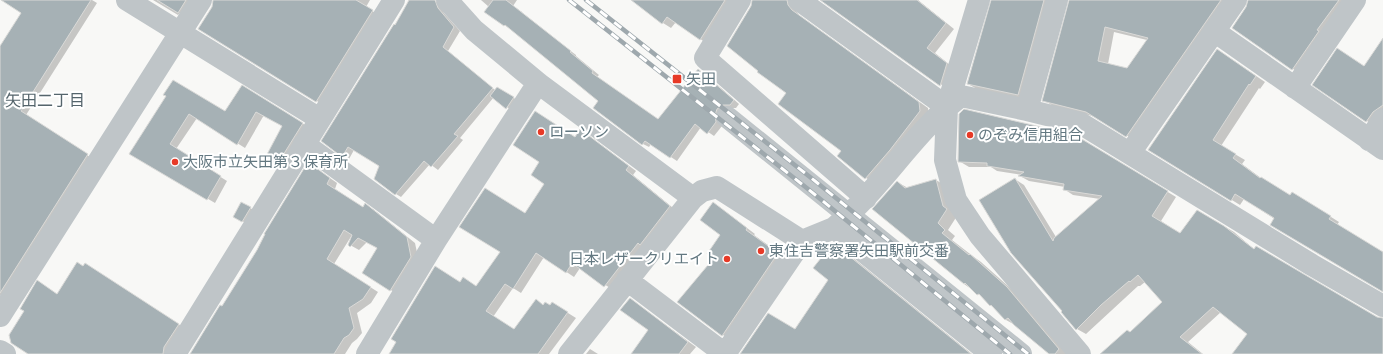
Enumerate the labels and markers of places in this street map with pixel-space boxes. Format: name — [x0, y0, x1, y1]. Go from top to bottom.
place label: 矢田 — [686, 70, 716, 88]
marker: 矢田 — [671, 73, 683, 85]
place label: ローソン — [549, 123, 609, 141]
place label: のぞみ信用組合 — [978, 126, 1083, 144]
marker: ローソン — [536, 127, 546, 137]
marker: のぞみ信用組合 — [965, 130, 975, 140]
place label: 大阪市立矢田第３保育所 — [183, 153, 348, 171]
marker: 大阪市立矢田第３保育所 — [170, 157, 180, 167]
place label: 東住吉警察署矢田駅前交番 — [769, 242, 949, 260]
marker: 東住吉警察署矢田駅前交番 — [756, 246, 766, 256]
place label: 日本レザークリエイト — [569, 250, 719, 268]
marker: 日本レザークリエイト — [722, 254, 732, 264]

